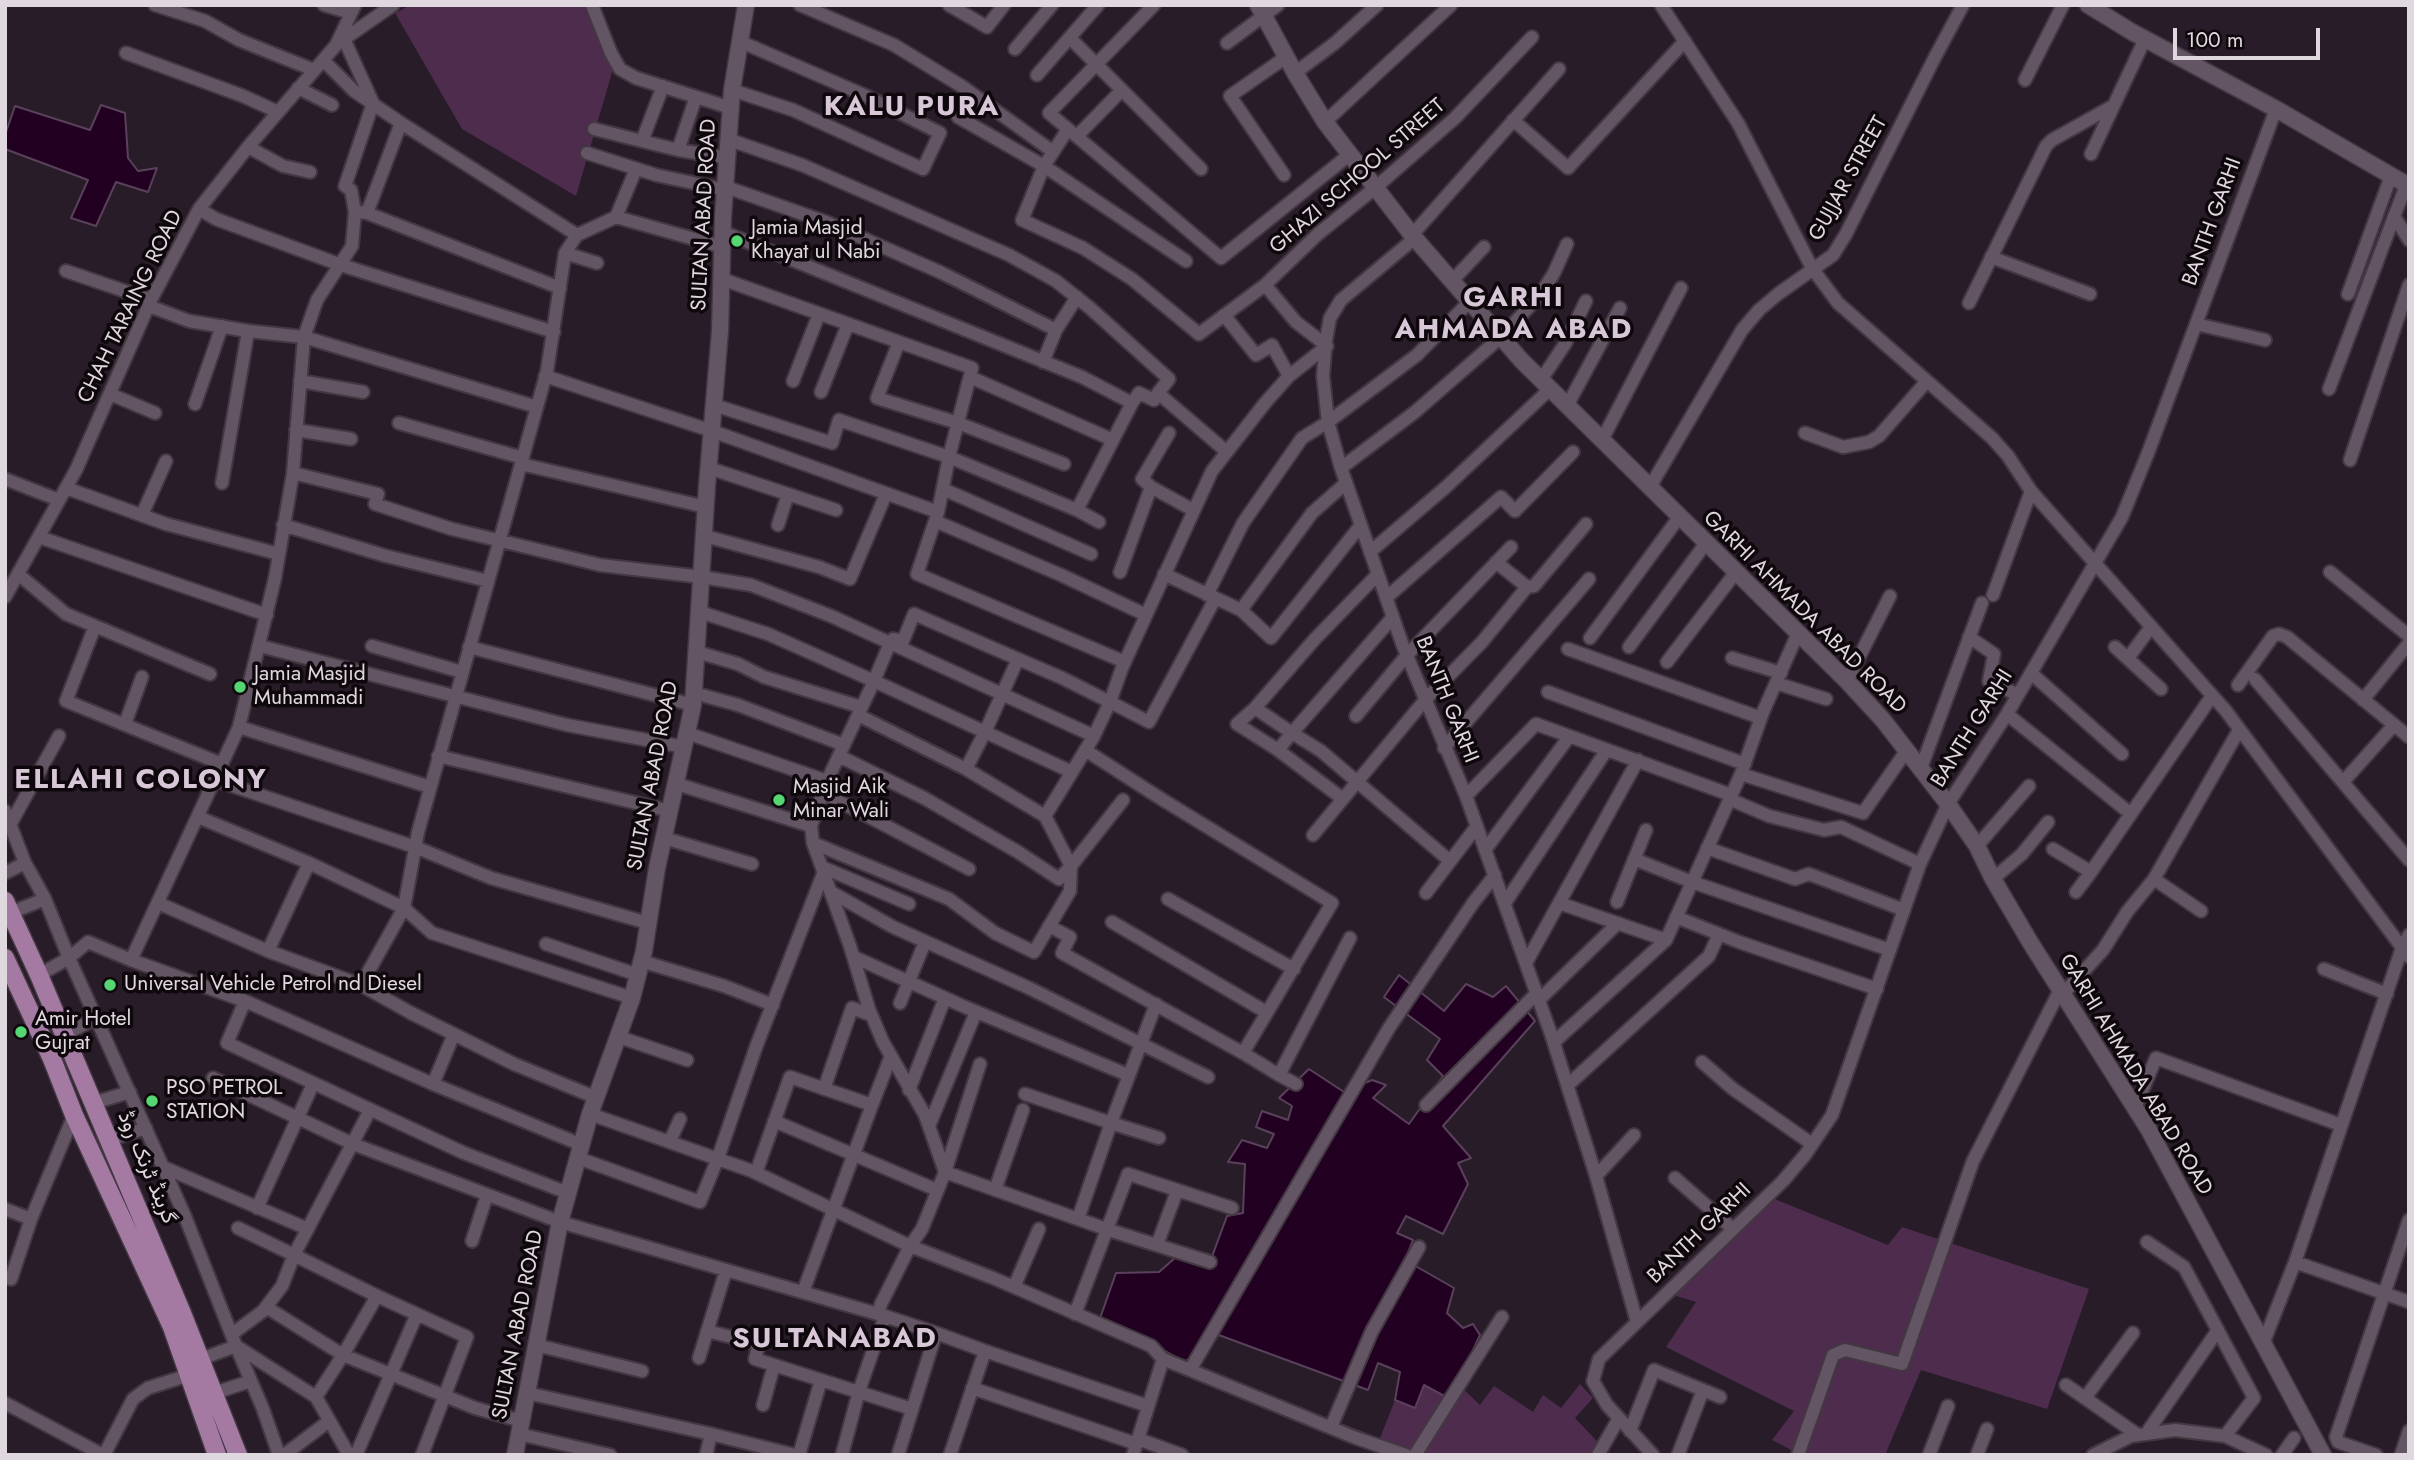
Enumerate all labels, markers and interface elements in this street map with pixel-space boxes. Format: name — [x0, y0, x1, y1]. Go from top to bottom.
scale bar — [2176, 14, 2323, 58]
text: 100 m — [2186, 25, 2243, 55]
district label: KALU PURA — [825, 91, 999, 125]
street label: GHAZI SCHOOL STREET — [1265, 94, 1451, 260]
street label: GUJJAR STREET — [1804, 112, 1894, 246]
street label: SULTAN ABAD ROAD — [687, 118, 723, 312]
street label: BANTH GARHI — [2178, 155, 2248, 289]
street label: CHAH TARAING ROAD — [73, 206, 189, 408]
place label: Jamia Masjid Khayat ul Nabi — [751, 216, 881, 266]
marker: Jamia Masjid Khayat ul Nabi — [729, 233, 745, 249]
district label: GARHI AHMADA ABAD — [1396, 282, 1632, 348]
street label: GARHI AHMADA ABAD ROAD — [1697, 506, 1911, 720]
street label: BANTH GARHI — [1409, 633, 1483, 767]
place label: Jamia Masjid Muhammadi — [254, 662, 366, 712]
street label: BANTH GARHI — [1927, 665, 2019, 793]
marker: Jamia Masjid Muhammadi — [232, 679, 248, 695]
street label: SULTAN ABAD ROAD — [623, 679, 685, 873]
district label: ELLAHI COLONY — [16, 764, 266, 798]
place label: Masjid Aik Minar Wali — [793, 775, 889, 825]
marker: Masjid Aik Minar Wali — [771, 792, 787, 808]
street label: GARHI AHMADA ABAD ROAD — [2053, 950, 2217, 1200]
place label: Universal Vehicle Petrol nd Diesel — [124, 972, 422, 998]
marker: Universal Vehicle Petrol nd Diesel — [102, 977, 118, 993]
place label: Amir Hotel Gujrat — [35, 1007, 131, 1057]
marker: Amir Hotel Gujrat — [13, 1024, 29, 1040]
place label: PSO PETROL STATION — [166, 1076, 283, 1126]
marker: PSO PETROL STATION — [144, 1093, 160, 1109]
street label: گرینڈ ٹرنک روڈ — [111, 1108, 181, 1228]
street label: BANTH GARHI — [1643, 1178, 1757, 1290]
street label: SULTAN ABAD ROAD — [488, 1228, 550, 1422]
district label: SULTANABAD — [733, 1323, 937, 1357]

